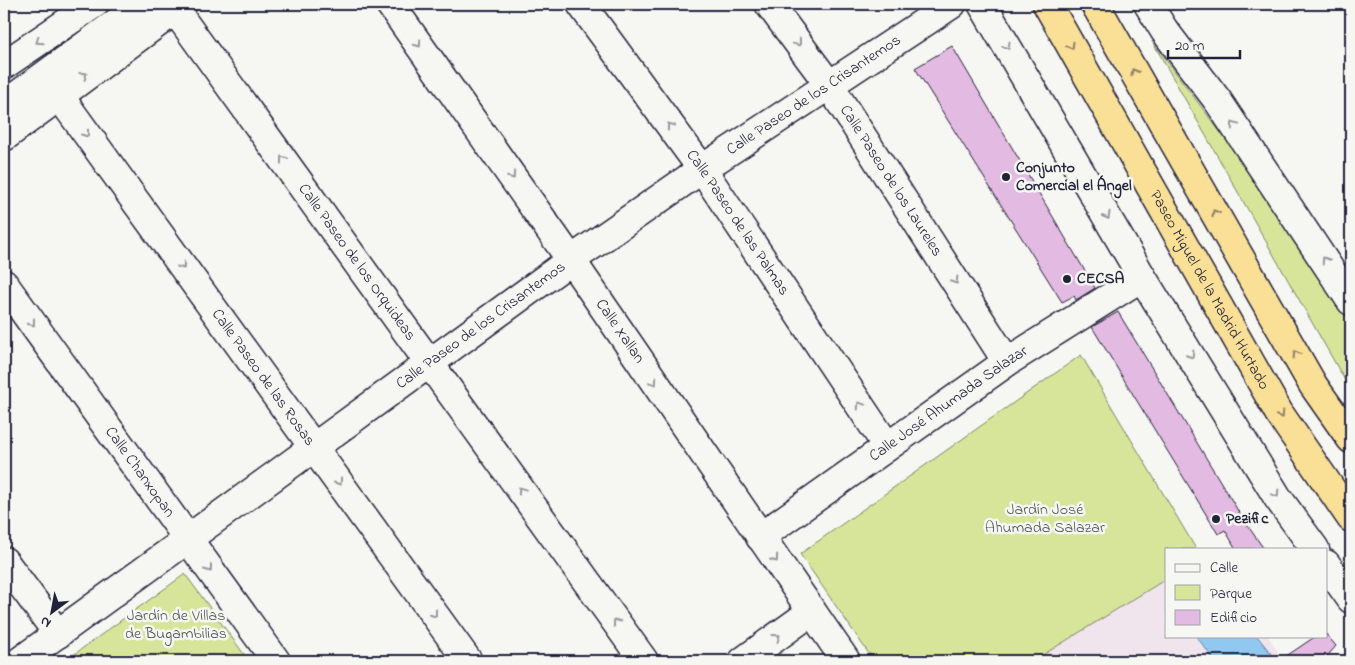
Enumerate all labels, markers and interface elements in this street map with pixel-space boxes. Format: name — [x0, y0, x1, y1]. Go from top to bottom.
scale bar — [1168, 28, 1240, 60]
street label: Calle Paseo de los Crisantemos — [722, 29, 906, 162]
one-way arrow — [35, 35, 45, 44]
text: 20 m — [1175, 35, 1205, 57]
one-way arrow — [792, 37, 801, 47]
one-way arrow — [412, 38, 421, 47]
one-way arrow — [1000, 40, 1010, 49]
one-way arrow — [1064, 41, 1074, 50]
one-way arrow — [1131, 69, 1141, 78]
one-way arrow — [78, 72, 88, 81]
street label: Calle Paseo de los Laureles — [833, 100, 948, 261]
one-way arrow — [1231, 121, 1240, 131]
one-way arrow — [668, 123, 676, 132]
one-way arrow — [81, 128, 89, 137]
street label: Calle Paseo de las Palmas — [680, 145, 795, 300]
one-way arrow — [280, 155, 289, 165]
place label: Conjunto Comercial el Ángel — [1016, 156, 1132, 199]
one-way arrow — [506, 170, 515, 180]
marker: Conjunto Comercial el Ángel — [1000, 171, 1012, 183]
street label: Calle Paseo de los Orquideas — [292, 179, 422, 346]
street label: Paseo Miguel de la Madrid Hurtado — [1143, 186, 1276, 394]
one-way arrow — [1212, 210, 1222, 219]
one-way arrow — [1100, 211, 1110, 220]
street label: Calle Paseo de los Crisantemos — [391, 256, 571, 396]
one-way arrow — [1322, 256, 1331, 266]
one-way arrow — [176, 260, 185, 270]
place label: CECSA — [1077, 267, 1125, 291]
marker: CECSA — [1061, 273, 1073, 285]
one-way arrow — [949, 275, 958, 284]
street label: Calle Xallan — [589, 294, 651, 369]
street label: Calle Paseo de las Rosas — [205, 304, 321, 451]
one-way arrow — [26, 317, 35, 327]
street label: Calle José Ahumada Salazar — [864, 340, 1033, 468]
one-way arrow — [1184, 350, 1194, 359]
one-way arrow — [1292, 351, 1302, 360]
one-way arrow — [648, 376, 657, 386]
one-way arrow — [857, 401, 866, 411]
one-way arrow — [1275, 410, 1284, 419]
street label: Calle Chanxopan — [99, 422, 181, 523]
one-way arrow — [333, 476, 341, 485]
one-way arrow — [518, 486, 527, 495]
one-way arrow — [1270, 488, 1279, 497]
park label: Jardín José Ahumada Salazar — [985, 498, 1105, 540]
place label: Pezific — [1226, 507, 1269, 531]
marker: Pezific — [1210, 513, 1222, 525]
legend — [1165, 548, 1328, 638]
one-way arrow — [769, 554, 778, 563]
text: Calle — [1210, 557, 1238, 579]
one-way arrow — [203, 563, 212, 573]
text: Parque — [1210, 583, 1252, 605]
north arrow — [28, 588, 78, 638]
park label: Jardín de Villas de Bugambilias — [125, 604, 227, 646]
text: Edificio — [1210, 607, 1257, 629]
one-way arrow — [428, 608, 437, 618]
text: N — [36, 610, 55, 633]
one-way arrow — [613, 619, 621, 628]
one-way arrow — [772, 633, 781, 643]

